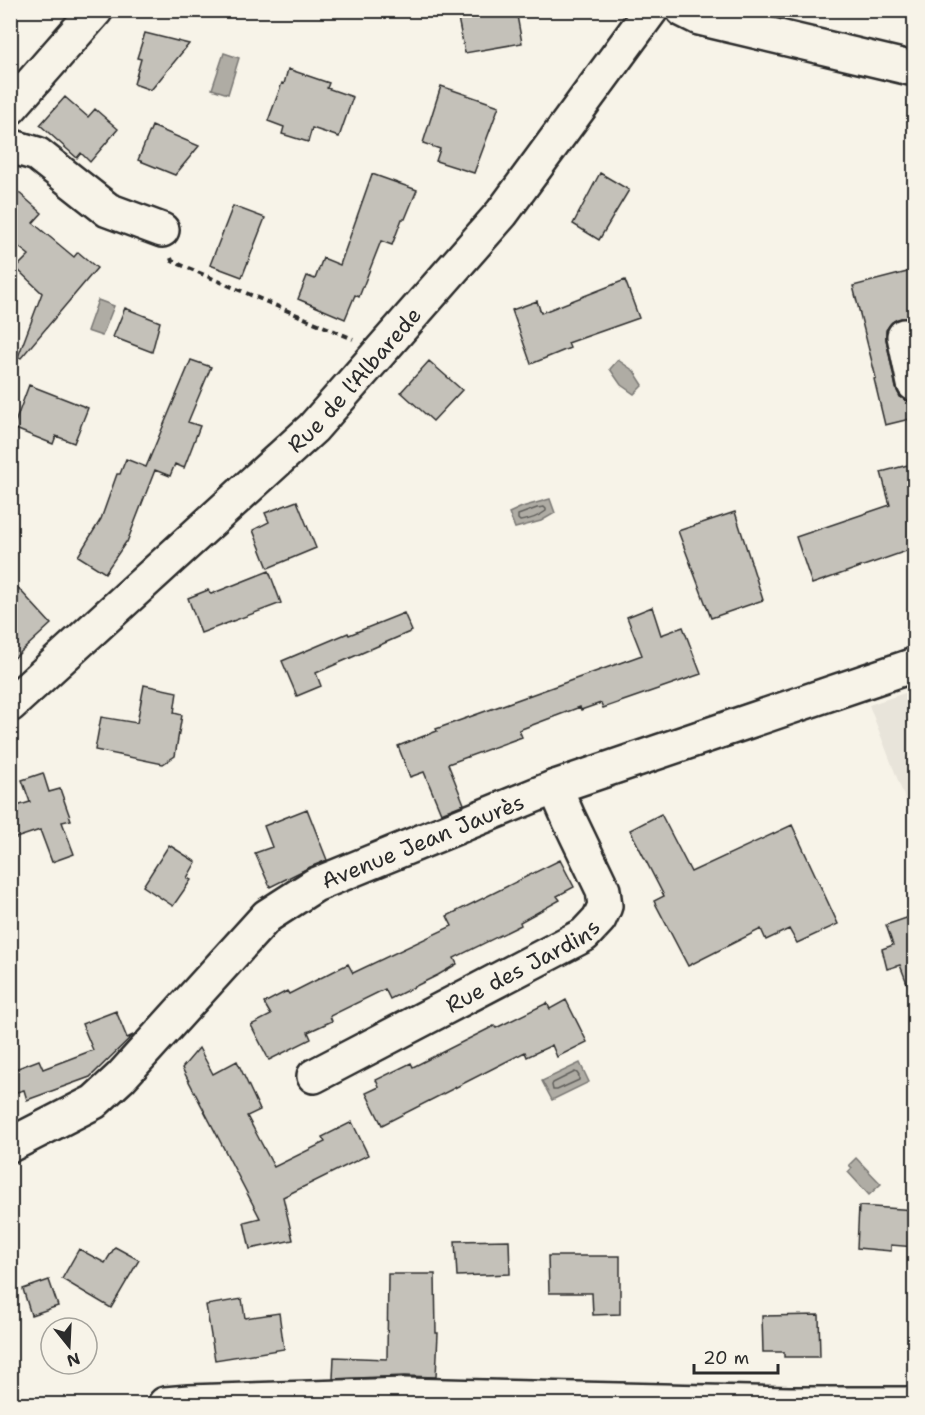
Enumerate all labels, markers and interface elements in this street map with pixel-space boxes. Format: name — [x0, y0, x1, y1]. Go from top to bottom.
street label: Rue de l'Albarede — [281, 301, 427, 459]
street label: Avenue Jean Jaurès — [317, 787, 528, 895]
street label: Rue des Jardins — [441, 913, 606, 1019]
north arrow — [39, 1316, 99, 1376]
scale bar — [694, 1337, 778, 1375]
text: 20 m — [703, 1346, 749, 1370]
text: N — [64, 1348, 83, 1372]

